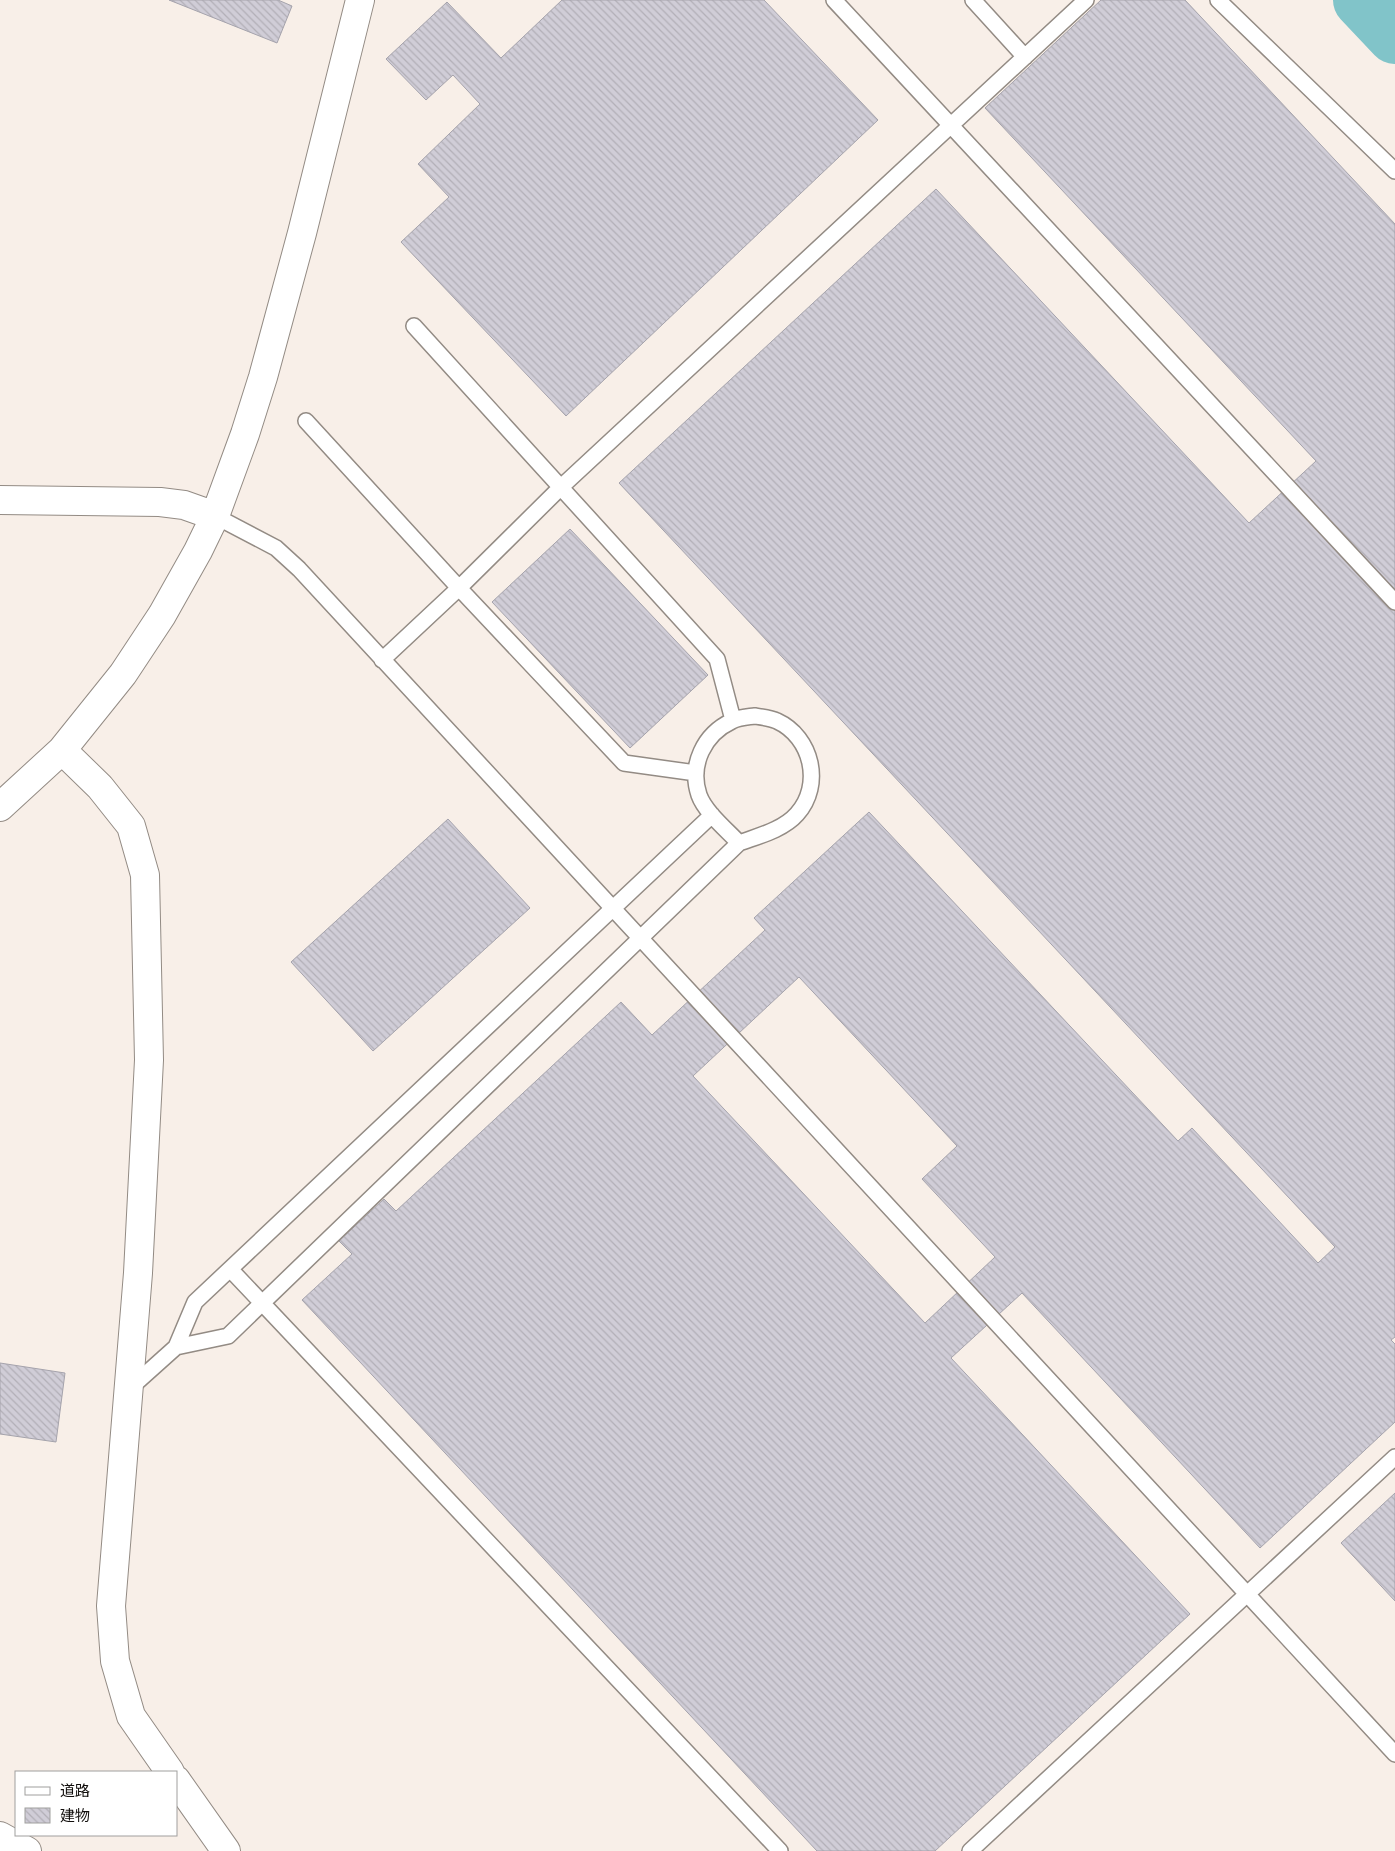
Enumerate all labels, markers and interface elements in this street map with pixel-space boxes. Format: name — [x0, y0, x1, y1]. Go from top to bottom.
legend — [15, 1771, 178, 1836]
text: 道路 — [60, 1782, 90, 1800]
text: 建物 — [60, 1807, 90, 1825]

